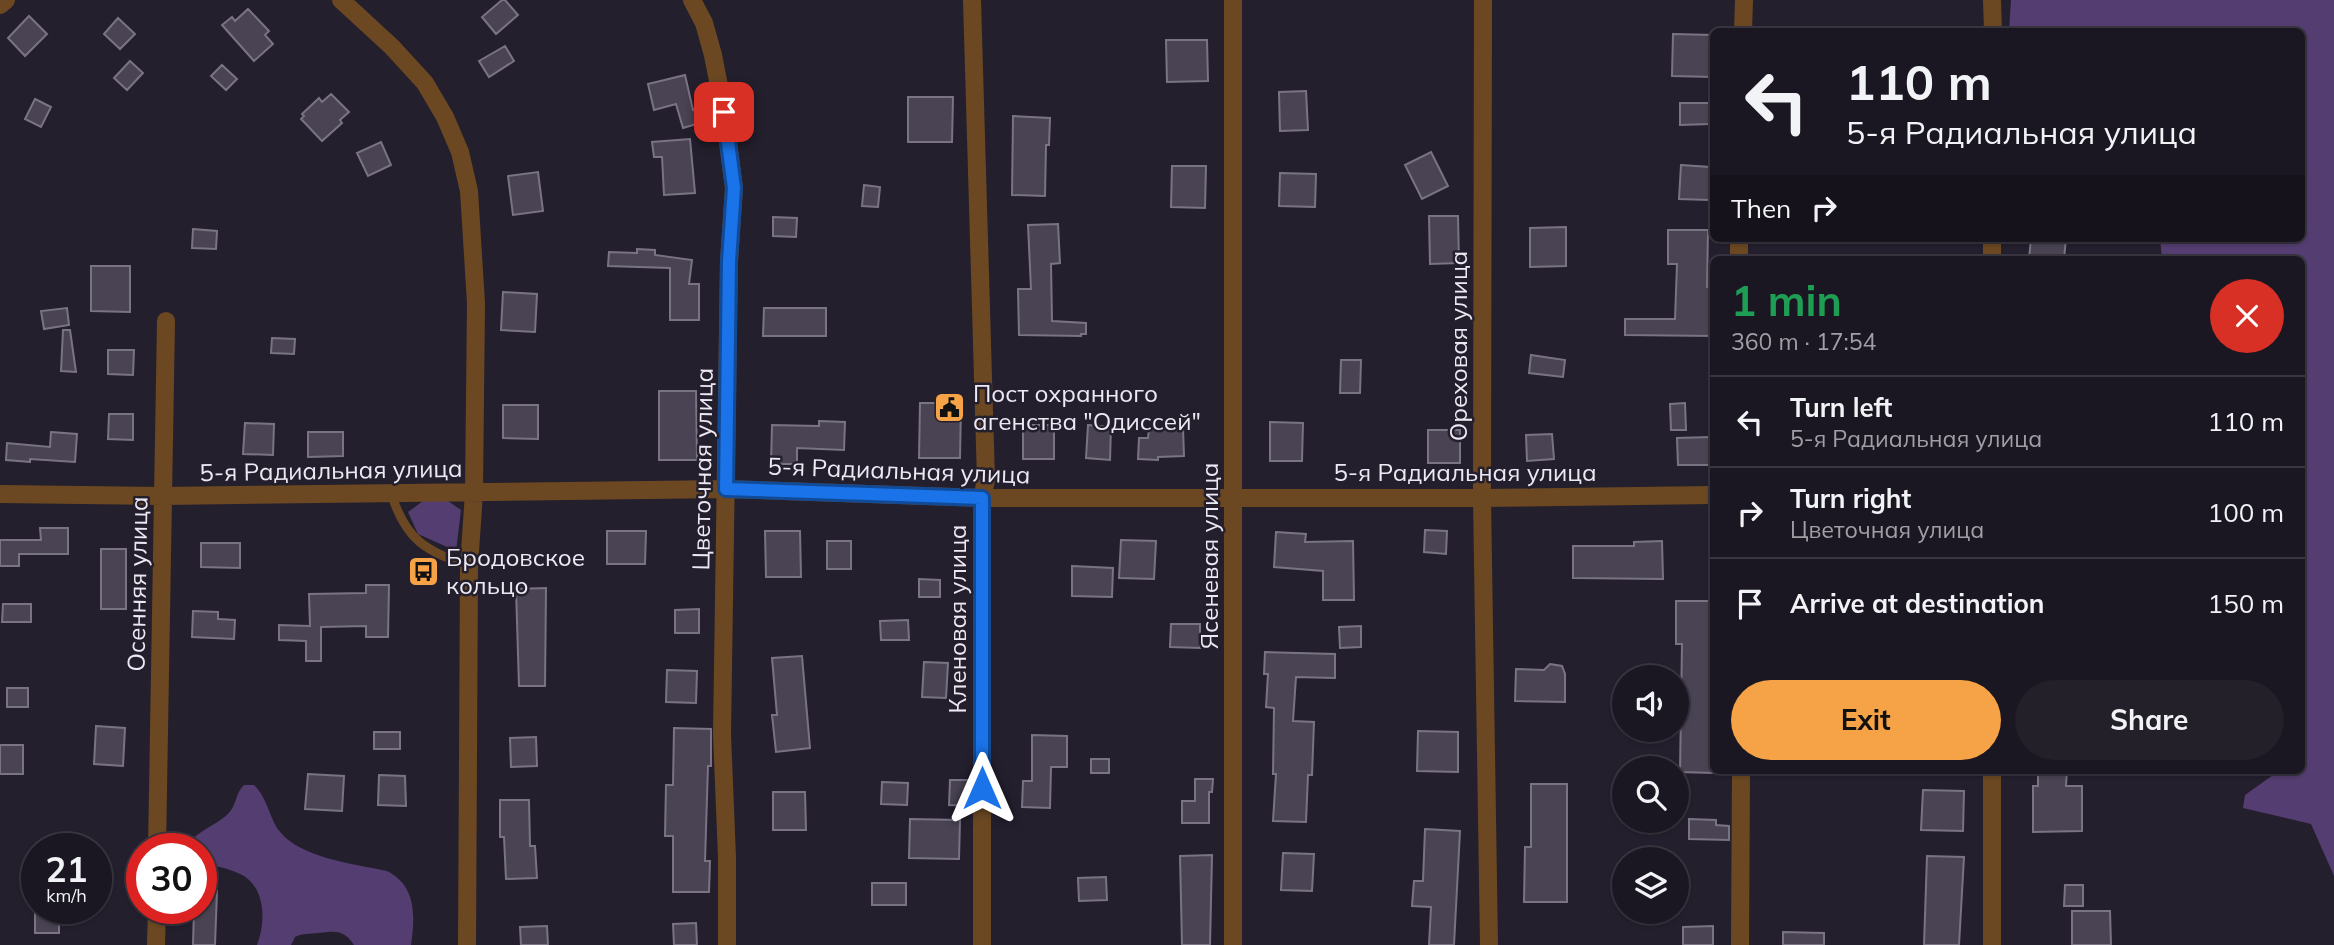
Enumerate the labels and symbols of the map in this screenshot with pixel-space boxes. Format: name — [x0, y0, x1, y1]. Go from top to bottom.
pin — [694, 82, 754, 142]
street label: Ореховая улица — [1443, 251, 1473, 441]
street label: Цветочная улица — [685, 367, 719, 571]
place label: Пост охранного агенства "Одисcей" — [973, 378, 1201, 436]
public building icon: Пост охранного агенства "Одисcей" — [933, 390, 967, 424]
street label: 5-я Радиальная улица — [767, 450, 1031, 490]
street label: 5-я Радиальная улица — [199, 453, 463, 487]
street label: 5-я Радиальная улица — [1333, 457, 1597, 487]
street label: Ясеневая улица — [1194, 463, 1224, 649]
street label: Осенняя улица — [120, 496, 154, 672]
street label: Кленовая улица — [942, 525, 972, 713]
place label: Бродовское кольцо — [446, 542, 585, 600]
bus stop icon: Бродовское кольцо — [406, 554, 440, 588]
position arrow — [945, 751, 1019, 825]
speed limit sign: 30 — [126, 833, 217, 924]

